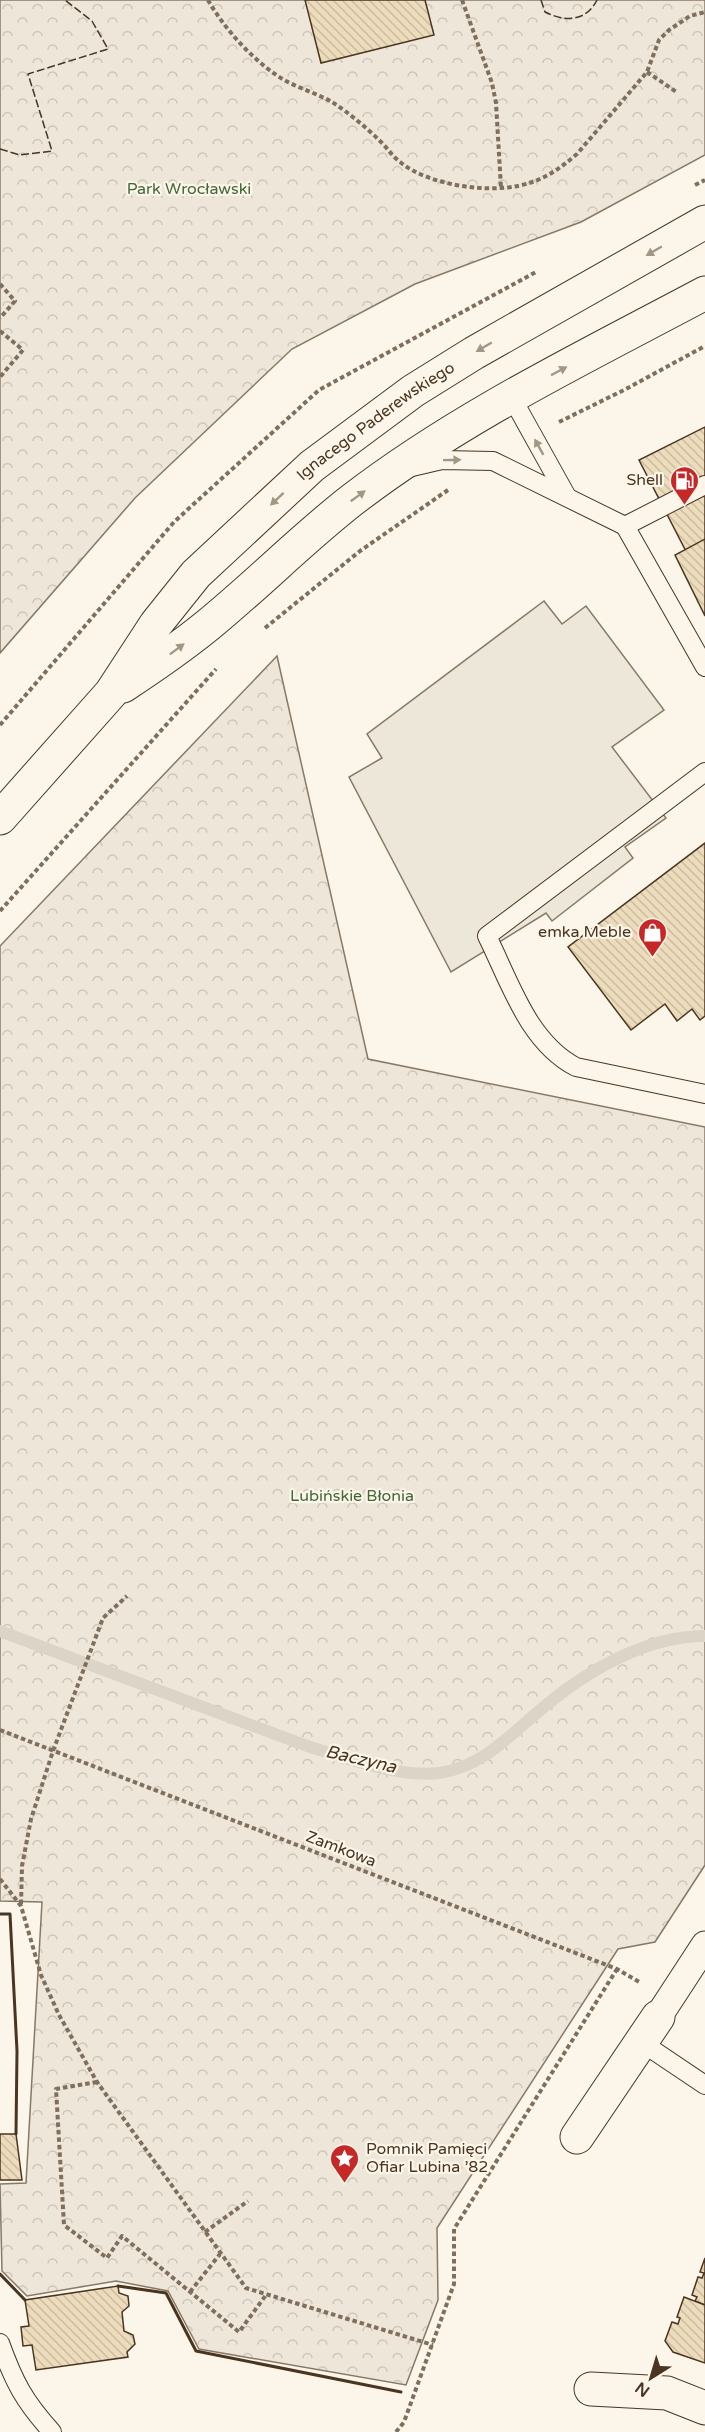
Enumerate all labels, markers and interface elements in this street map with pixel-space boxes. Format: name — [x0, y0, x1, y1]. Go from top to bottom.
park label: Park Wrocławski — [127, 179, 251, 199]
one-way arrow — [645, 246, 662, 256]
one-way arrow — [476, 342, 493, 352]
street label: Ignacego Paderewskiego — [293, 358, 458, 485]
one-way arrow — [551, 366, 568, 376]
one-way arrow — [534, 438, 544, 455]
one-way arrow — [442, 455, 461, 464]
fuel station icon: Shell — [668, 464, 700, 506]
place label: Shell — [627, 470, 663, 490]
one-way arrow — [350, 490, 366, 502]
one-way arrow — [269, 492, 284, 506]
one-way arrow — [169, 643, 184, 655]
shop icon: emka Meble — [636, 916, 668, 958]
place label: emka Meble — [538, 922, 631, 942]
park label: Lubińskie Błonia — [290, 1486, 414, 1506]
water label: Baczyna — [323, 1740, 399, 1778]
street label: Zamkowa — [303, 1826, 379, 1872]
place label: Pomnik Pamięci Ofiar Lubina ’82 — [366, 2139, 488, 2177]
place icon: Pomnik Pamięci Ofiar Lubina ’82 — [329, 2142, 361, 2184]
north arrow — [621, 2348, 681, 2408]
text: N — [631, 2377, 654, 2401]

